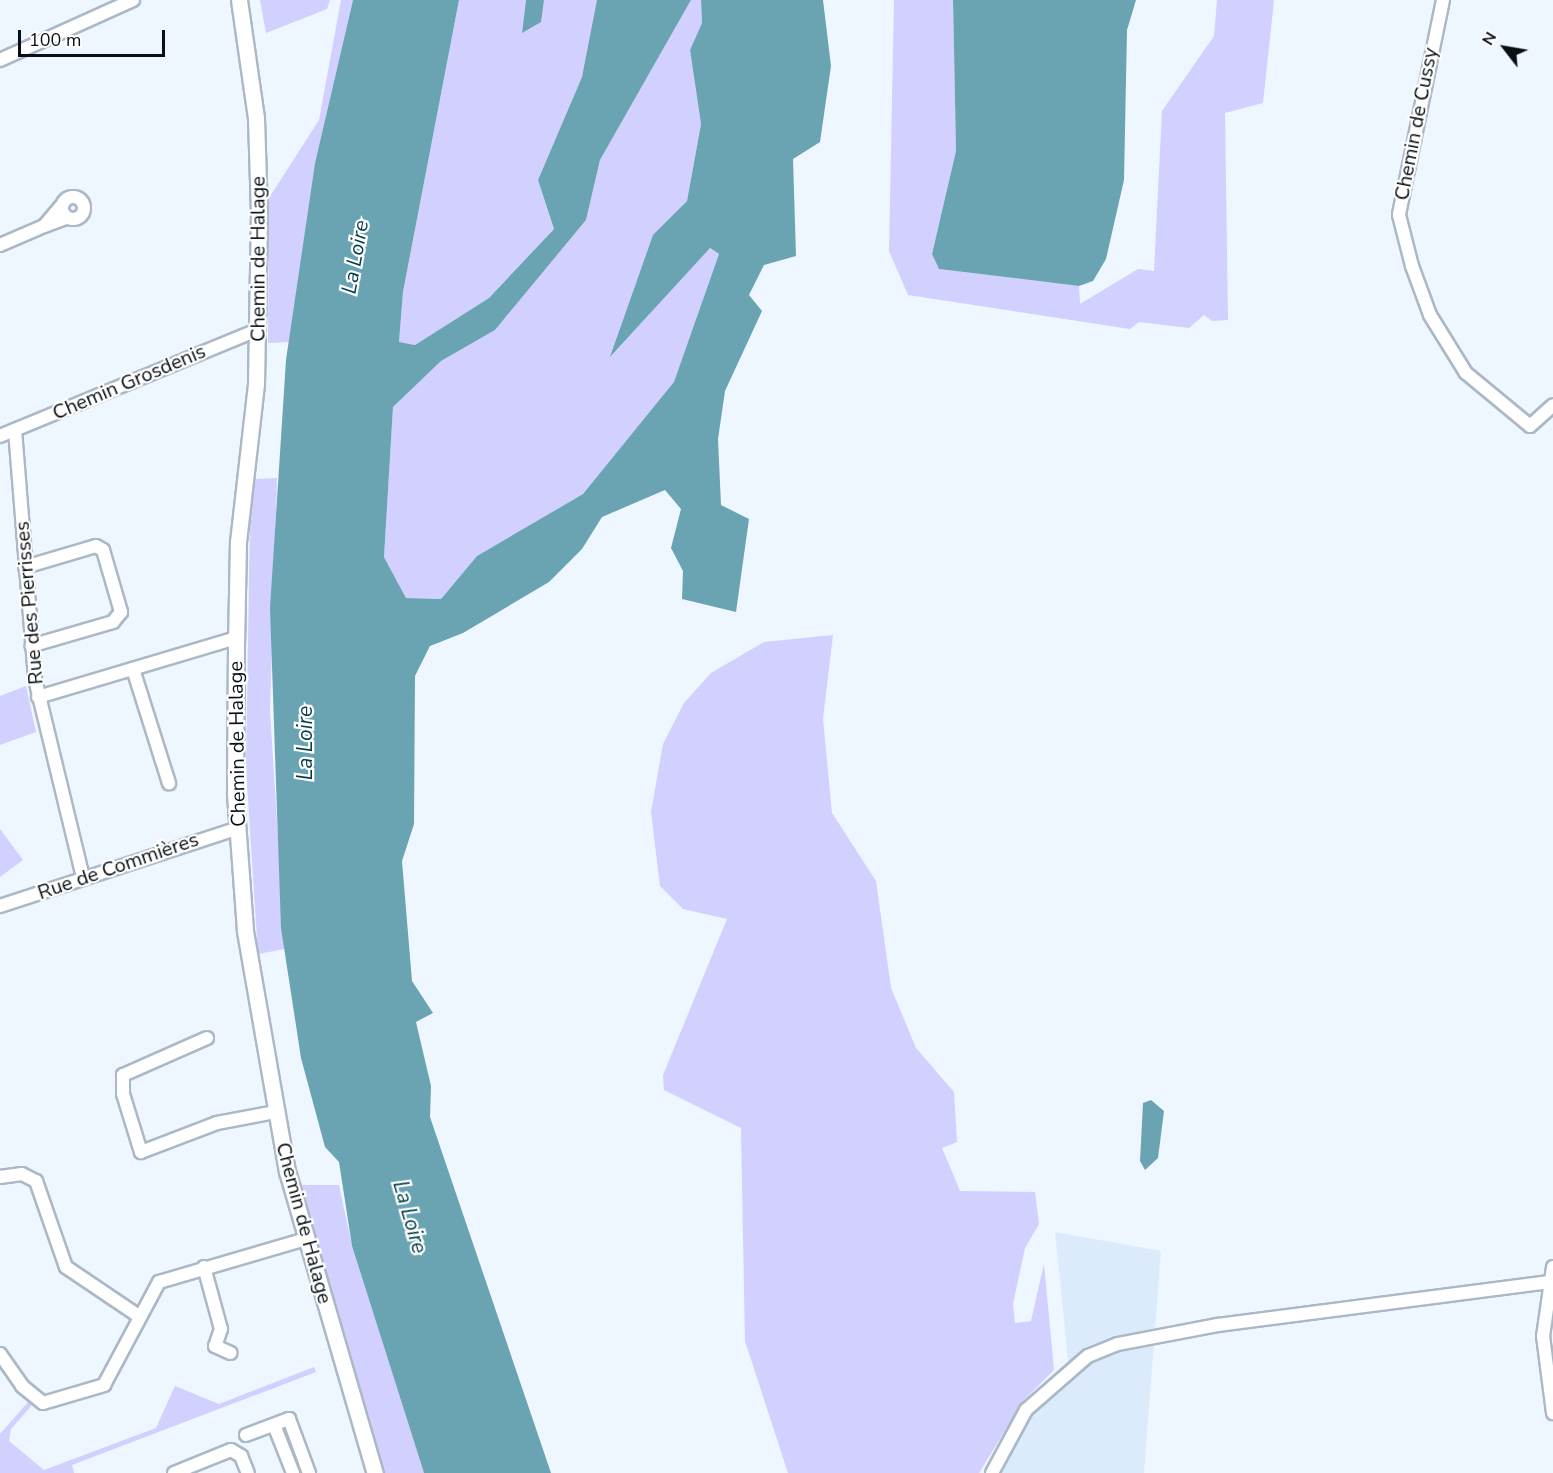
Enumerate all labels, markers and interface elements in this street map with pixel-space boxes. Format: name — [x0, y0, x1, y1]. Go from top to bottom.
scale bar — [21, 18, 168, 56]
north arrow — [1475, 18, 1535, 78]
text: 100 m — [29, 28, 81, 52]
text: N — [1477, 28, 1502, 50]
street label: Chemin de Cussy — [1389, 46, 1443, 202]
street label: Chemin de Halage — [246, 176, 270, 342]
water label: La Loire — [336, 218, 374, 296]
street label: Chemin Grosdenis — [49, 339, 209, 425]
street label: Rue des Pierrisses — [10, 520, 48, 686]
street label: Chemin de Halage — [224, 661, 250, 827]
water label: La Loire — [292, 706, 318, 780]
street label: Rue de Commières — [34, 827, 202, 905]
street label: Chemin de Halage — [271, 1140, 337, 1306]
water label: La Loire — [388, 1178, 432, 1256]

